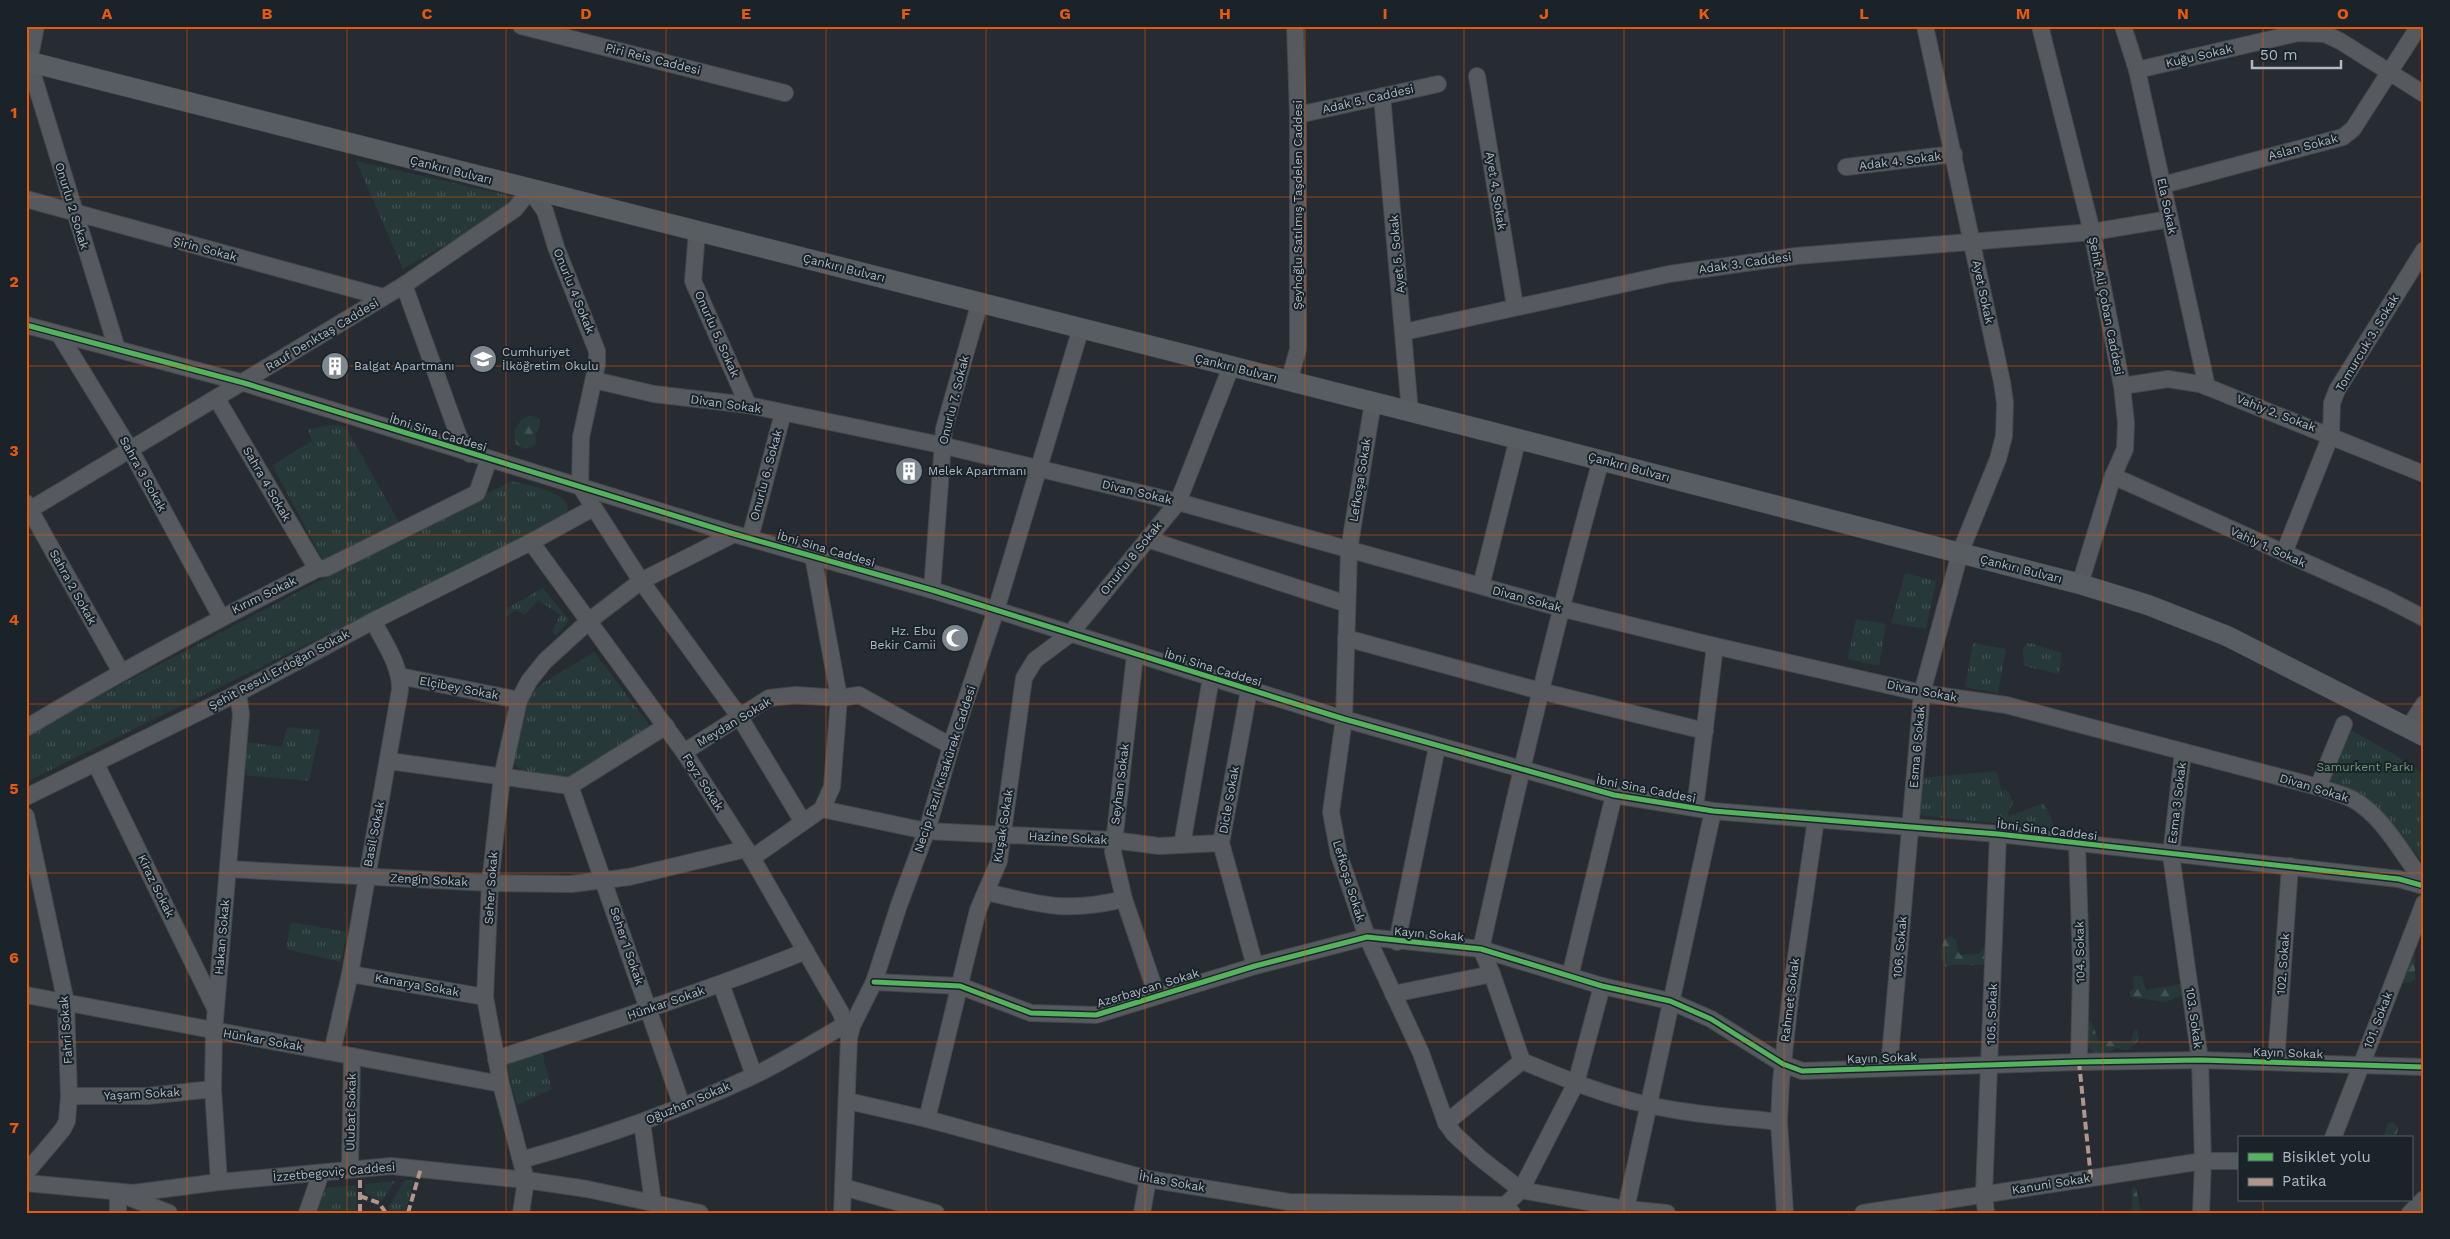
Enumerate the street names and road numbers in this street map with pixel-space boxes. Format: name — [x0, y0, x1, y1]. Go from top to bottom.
street label: Piri Reis Caddesi — [604, 40, 702, 78]
street label: Kuğu Sokak — [2164, 41, 2234, 70]
street label: Adak 5. Caddesi — [1321, 82, 1415, 116]
street label: Şeyhoğlu Satılmış Taşdelen Caddesi — [1291, 100, 1305, 310]
street label: Aslan Sokak — [2267, 131, 2339, 163]
street label: Adak 4. Sokak — [1858, 149, 1942, 173]
street label: Ayet 4. Sokak — [1483, 151, 1509, 231]
street label: Çankırı Bulvarı — [408, 153, 494, 187]
street label: Onurlu 2 Sokak — [52, 161, 92, 251]
street label: Ela Sokak — [2154, 177, 2180, 236]
street label: Ayet 5. Sokak — [1387, 214, 1407, 294]
street label: Şirin Sokak — [172, 234, 239, 264]
street label: Şehit Ali Çoban Caddesi — [2086, 236, 2126, 376]
street label: Onurlu 4 Sokak — [551, 246, 597, 336]
street label: Adak 3. Caddesi — [1698, 250, 1792, 276]
street label: Çankırı Bulvarı — [801, 251, 887, 285]
street label: Ayet Sokak — [1969, 259, 1997, 325]
street label: Onurlu 5. Sokak — [692, 289, 742, 380]
street label: Tomurcuk 3. Sokak — [2332, 292, 2402, 394]
street label: Rauf Denktaş Caddesi — [263, 296, 381, 374]
street label: Çankırı Bulvarı — [1193, 351, 1279, 385]
street label: Onurlu 7. Sokak — [936, 354, 972, 446]
street label: Vahiy 2. Sokak — [2234, 391, 2318, 435]
street label: Divan Sokak — [690, 392, 762, 416]
street label: İbni Sina Caddesi — [388, 412, 488, 454]
street label: Onurlu 6. Sokak — [747, 428, 785, 522]
street label: Sahra 3 Sokak — [117, 434, 169, 514]
street label: Lefkoşa Sokak — [1346, 437, 1374, 523]
street label: Sahra 4 Sokak — [240, 444, 294, 524]
street label: Çankırı Bulvarı — [1586, 449, 1672, 485]
street label: Divan Sokak — [1101, 477, 1174, 507]
street label: Onurlu 8 Sokak — [1097, 518, 1165, 598]
street label: Vahiy 1. Sokak — [2228, 524, 2308, 570]
street label: İbni Sina Caddesi — [775, 528, 877, 570]
street label: Sahra 2 Sokak — [47, 547, 99, 627]
street label: Çankırı Bulvarı — [1978, 552, 2064, 586]
street label: Kırım Sokak — [230, 573, 299, 617]
street label: Divan Sokak — [1491, 583, 1563, 615]
street label: Şehit Resul Erdoğan Sokak — [206, 627, 352, 713]
street label: İbni Sina Caddesi — [1163, 647, 1263, 689]
street label: Elçibey Sokak — [418, 673, 500, 703]
street label: Divan Sokak — [1886, 677, 1959, 705]
street label: Necip Fazıl Kısakürek Caddesi — [911, 684, 979, 854]
street label: Meydan Sokak — [694, 694, 774, 750]
street label: Esma 6 Sokak — [1906, 705, 1928, 789]
street label: Seyhan Sokak — [1108, 743, 1132, 825]
street label: Feyz Sokak — [679, 751, 727, 813]
street label: Esma 3 Sokak — [2165, 761, 2189, 845]
street label: Dicle Sokak — [1216, 765, 1242, 835]
street label: Divan Sokak — [2278, 771, 2350, 805]
street label: İbni Sina Caddesi — [1595, 772, 1697, 806]
street label: Kuşak Sokak — [990, 788, 1016, 864]
street label: Basil Sokak — [361, 800, 387, 868]
street label: İbni Sina Caddesi — [1996, 817, 2098, 843]
street label: Hazine Sokak — [1028, 829, 1108, 847]
street label: Lefkoşa Sokak — [1330, 839, 1368, 924]
street label: Seher Sokak — [481, 851, 501, 925]
street label: Kiraz Sokak — [135, 852, 177, 920]
street label: Zengin Sokak — [390, 871, 468, 889]
street label: Hakan Sokak — [212, 898, 232, 975]
street label: Seher 1 Sokak — [607, 905, 647, 987]
street label: 106. Sokak — [1890, 915, 1910, 978]
street label: 104. Sokak — [2072, 921, 2088, 983]
street label: Kayın Sokak — [1393, 924, 1465, 944]
street label: 102. Sokak — [2274, 933, 2292, 995]
street label: Rahmet Sokak — [1778, 957, 1802, 1043]
street label: Azerbaycan Sokak — [1095, 966, 1201, 1010]
street label: Kanarya Sokak — [374, 971, 460, 999]
street label: Hünkar Sokak — [625, 983, 707, 1023]
street label: 105. Sokak — [1984, 983, 2000, 1045]
street label: 103. Sokak — [2183, 987, 2205, 1050]
street label: 101. Sokak — [2361, 990, 2395, 1050]
street label: Fahri Sokak — [57, 995, 75, 1065]
street label: Hünkar Sokak — [222, 1026, 304, 1054]
street label: Kayın Sokak — [2253, 1045, 2324, 1061]
street label: Kayın Sokak — [1847, 1050, 1918, 1066]
street label: Ulubat Sokak — [343, 1073, 359, 1151]
street label: Oğuzhan Sokak — [644, 1079, 732, 1127]
street label: Yaşam Sokak — [103, 1085, 181, 1103]
street label: İzzetbegoviç Caddesi — [272, 1160, 396, 1184]
street label: İhlas Sokak — [1138, 1169, 1206, 1195]
street label: Kanuni Sokak — [2011, 1171, 2091, 1197]

